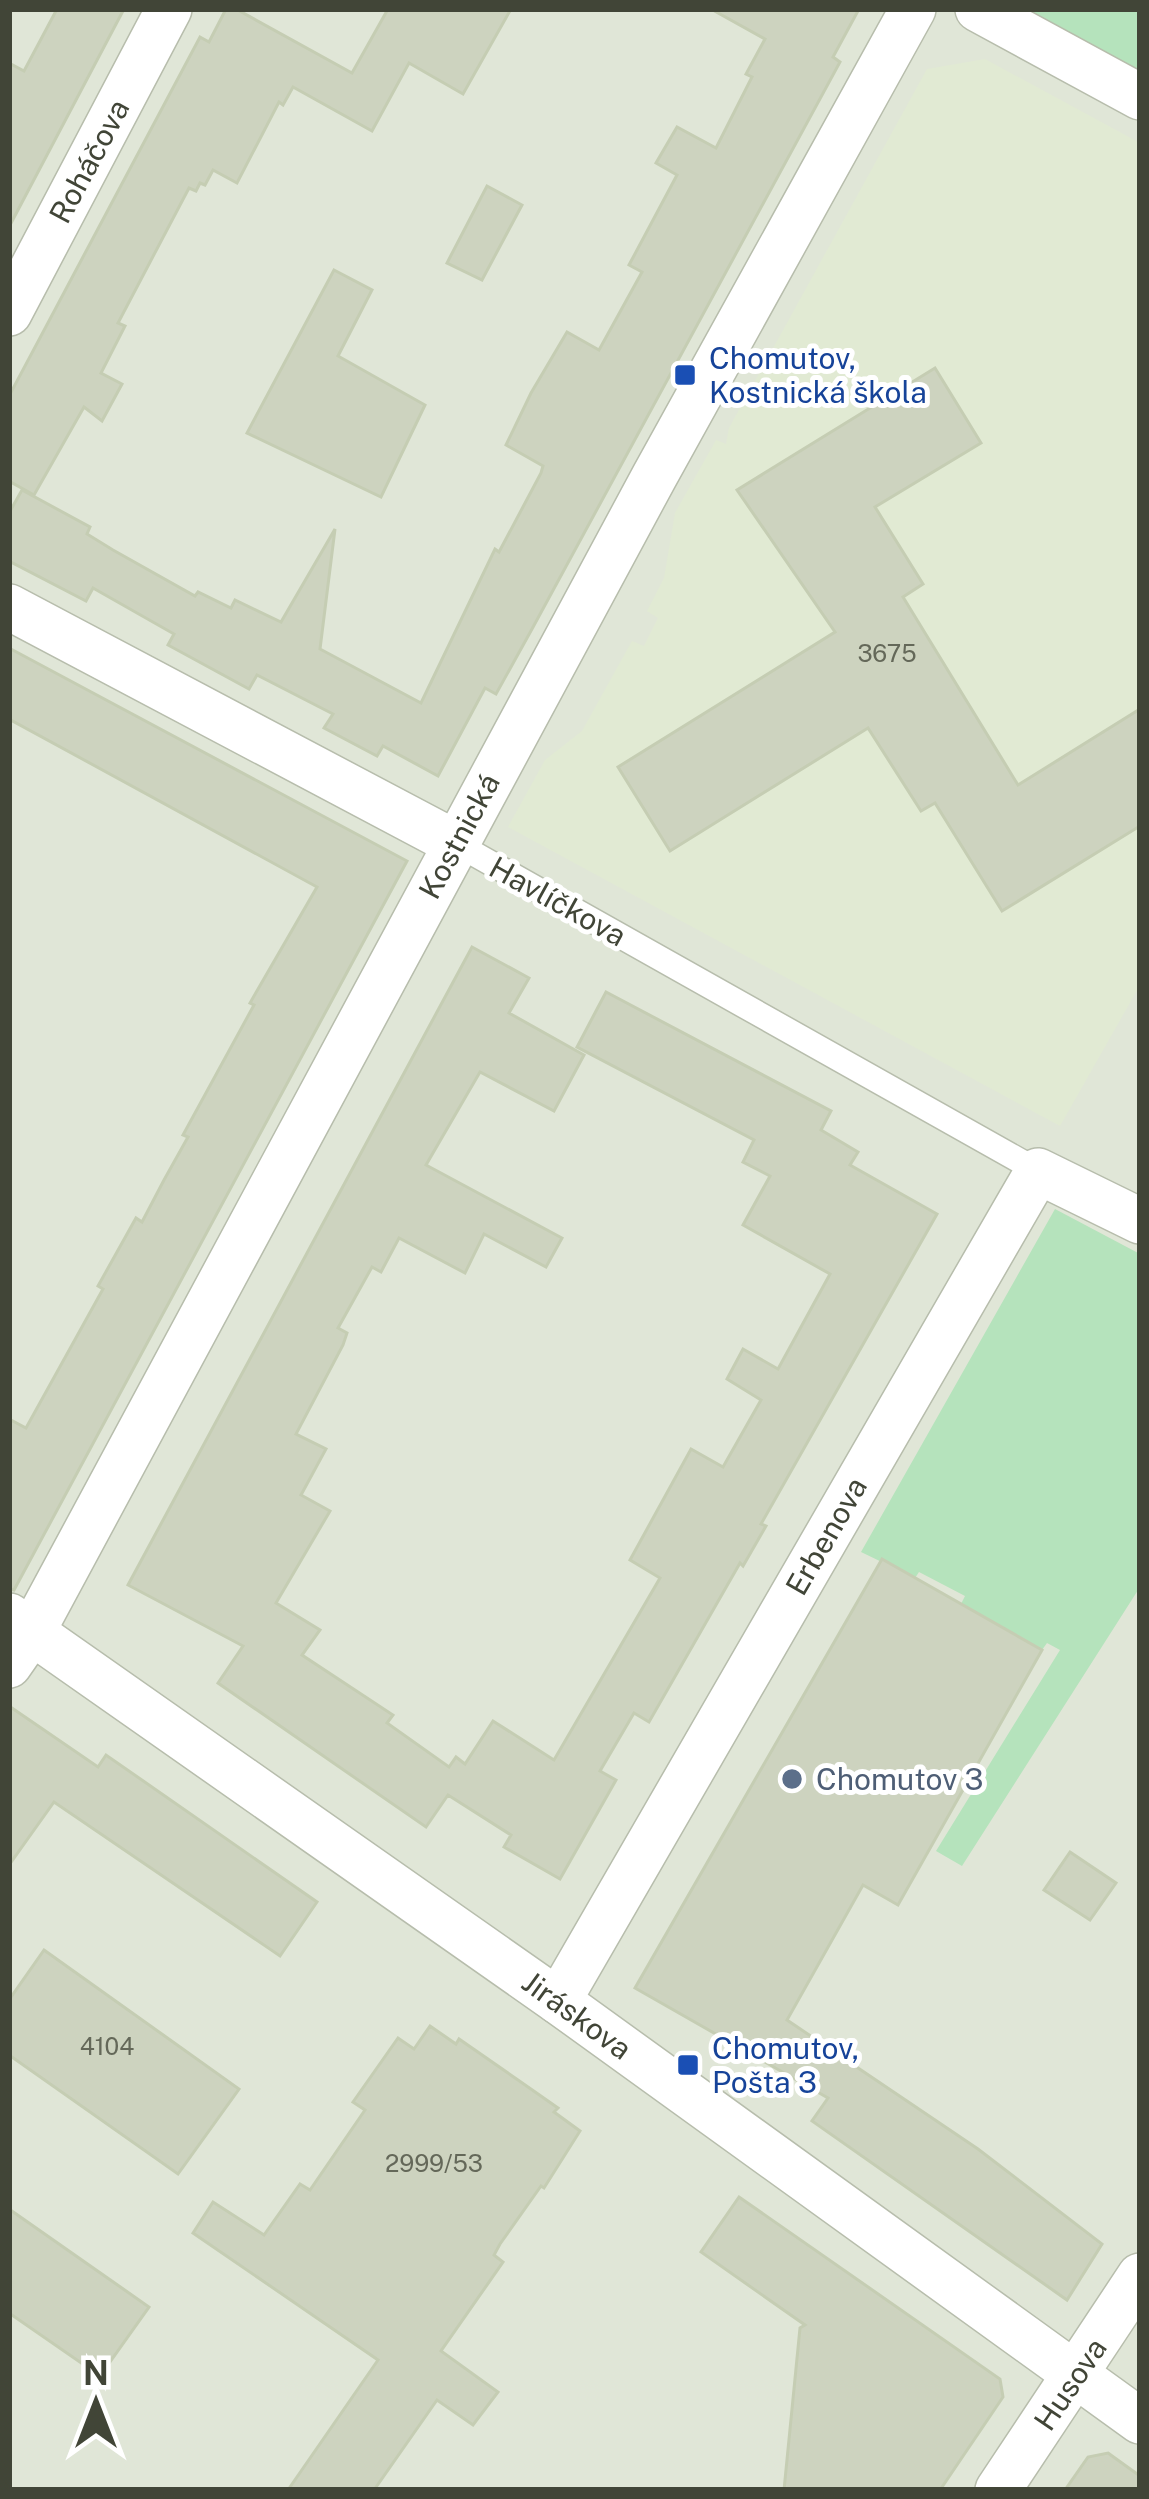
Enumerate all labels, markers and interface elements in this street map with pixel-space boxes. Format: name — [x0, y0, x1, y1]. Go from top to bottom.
street label: Roháčova — [41, 93, 137, 229]
place label: Chomutov, Kostnická škola — [709, 340, 927, 410]
marker: Chomutov, Kostnická škola — [672, 362, 698, 388]
house number: 3675 — [857, 639, 917, 667]
street label: Kostnická — [411, 767, 507, 905]
street label: Havlíčkova — [483, 849, 633, 953]
street label: Erbenova — [778, 1471, 874, 1601]
place label: Chomutov 3 — [816, 1761, 983, 1797]
marker: Chomutov 3 — [779, 1766, 805, 1792]
street label: Jiráskova — [515, 1963, 639, 2067]
place label: Chomutov, Pošta 3 — [712, 2030, 859, 2100]
house number: 4104 — [80, 2032, 134, 2060]
marker: Chomutov, Pošta 3 — [675, 2052, 701, 2078]
house number: 2999/53 — [385, 2149, 483, 2177]
street label: Husova — [1026, 2331, 1114, 2437]
north arrow — [36, 2343, 156, 2463]
text: N — [83, 2354, 109, 2392]

